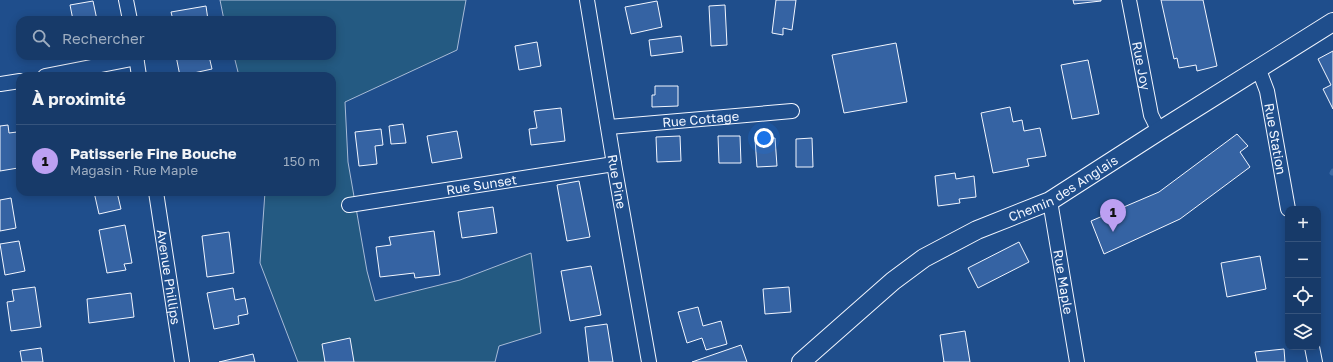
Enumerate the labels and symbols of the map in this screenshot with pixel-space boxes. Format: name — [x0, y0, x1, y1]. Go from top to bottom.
street label: Rue Joy — [1129, 40, 1154, 92]
street label: Rue Station — [1261, 102, 1290, 176]
street label: Rue Cottage — [662, 108, 740, 130]
your location — [754, 128, 774, 148]
street label: Chemin des Anglais — [1006, 152, 1121, 225]
street label: Rue Pine — [605, 153, 630, 210]
street label: Rue Sunset — [445, 171, 518, 198]
pin: 1 — [1100, 199, 1126, 232]
street label: Avenue Phillips — [154, 228, 184, 326]
street label: Rue Maple — [1050, 248, 1077, 315]

